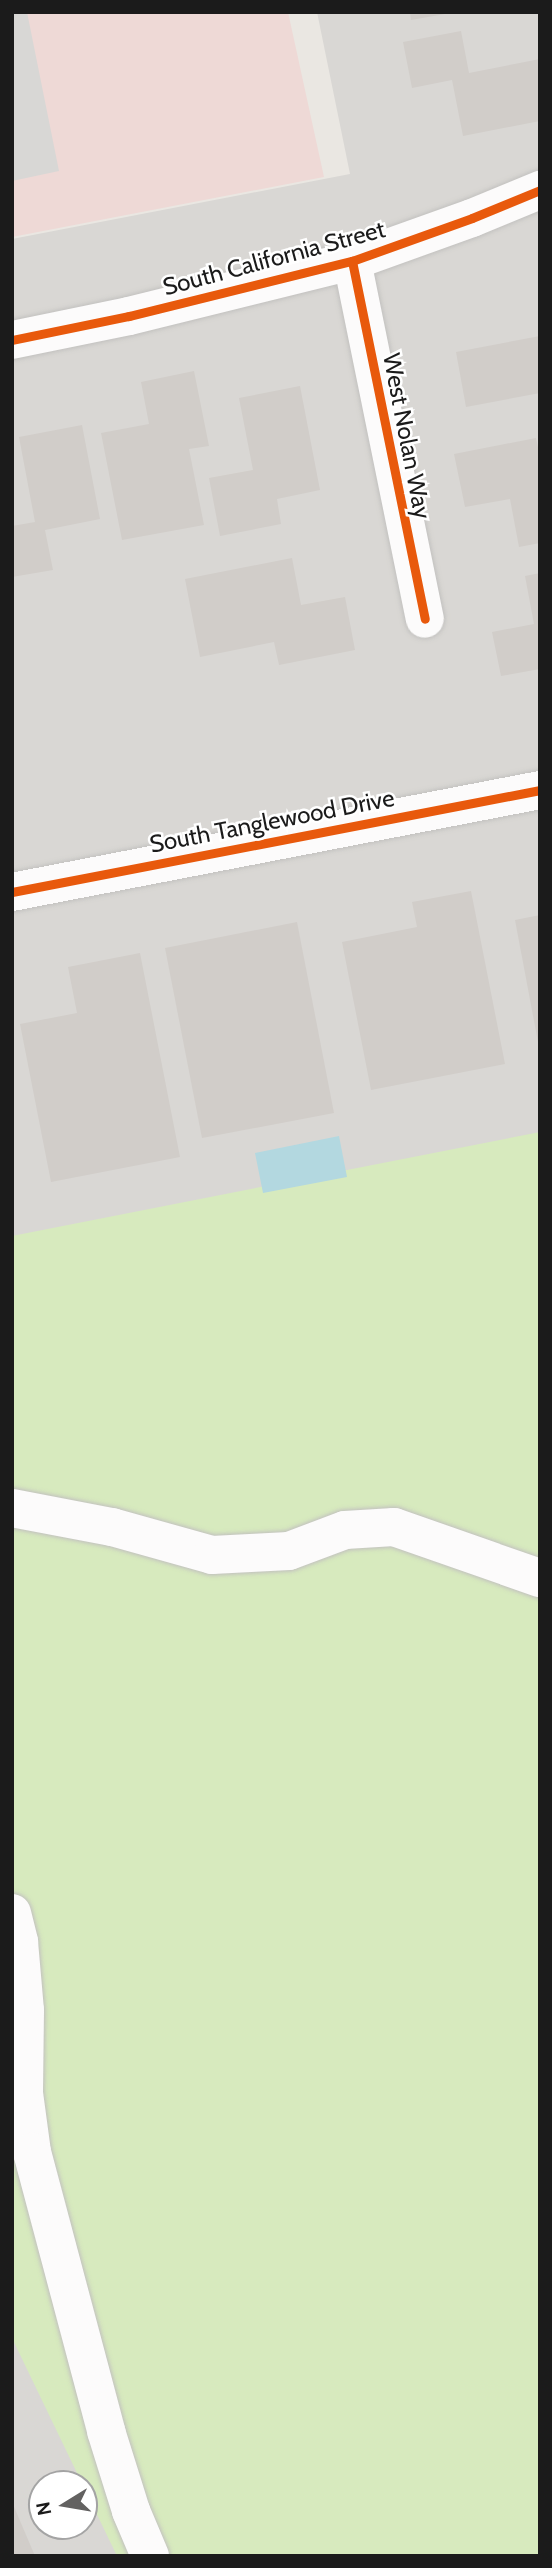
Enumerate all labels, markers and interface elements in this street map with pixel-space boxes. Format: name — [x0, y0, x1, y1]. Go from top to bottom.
street label: South California Street — [160, 214, 388, 302]
street label: West Nolan Way — [377, 351, 437, 521]
street label: South Tanglewood Drive — [147, 783, 397, 859]
north arrow — [28, 2470, 98, 2540]
text: N — [31, 2500, 56, 2518]

